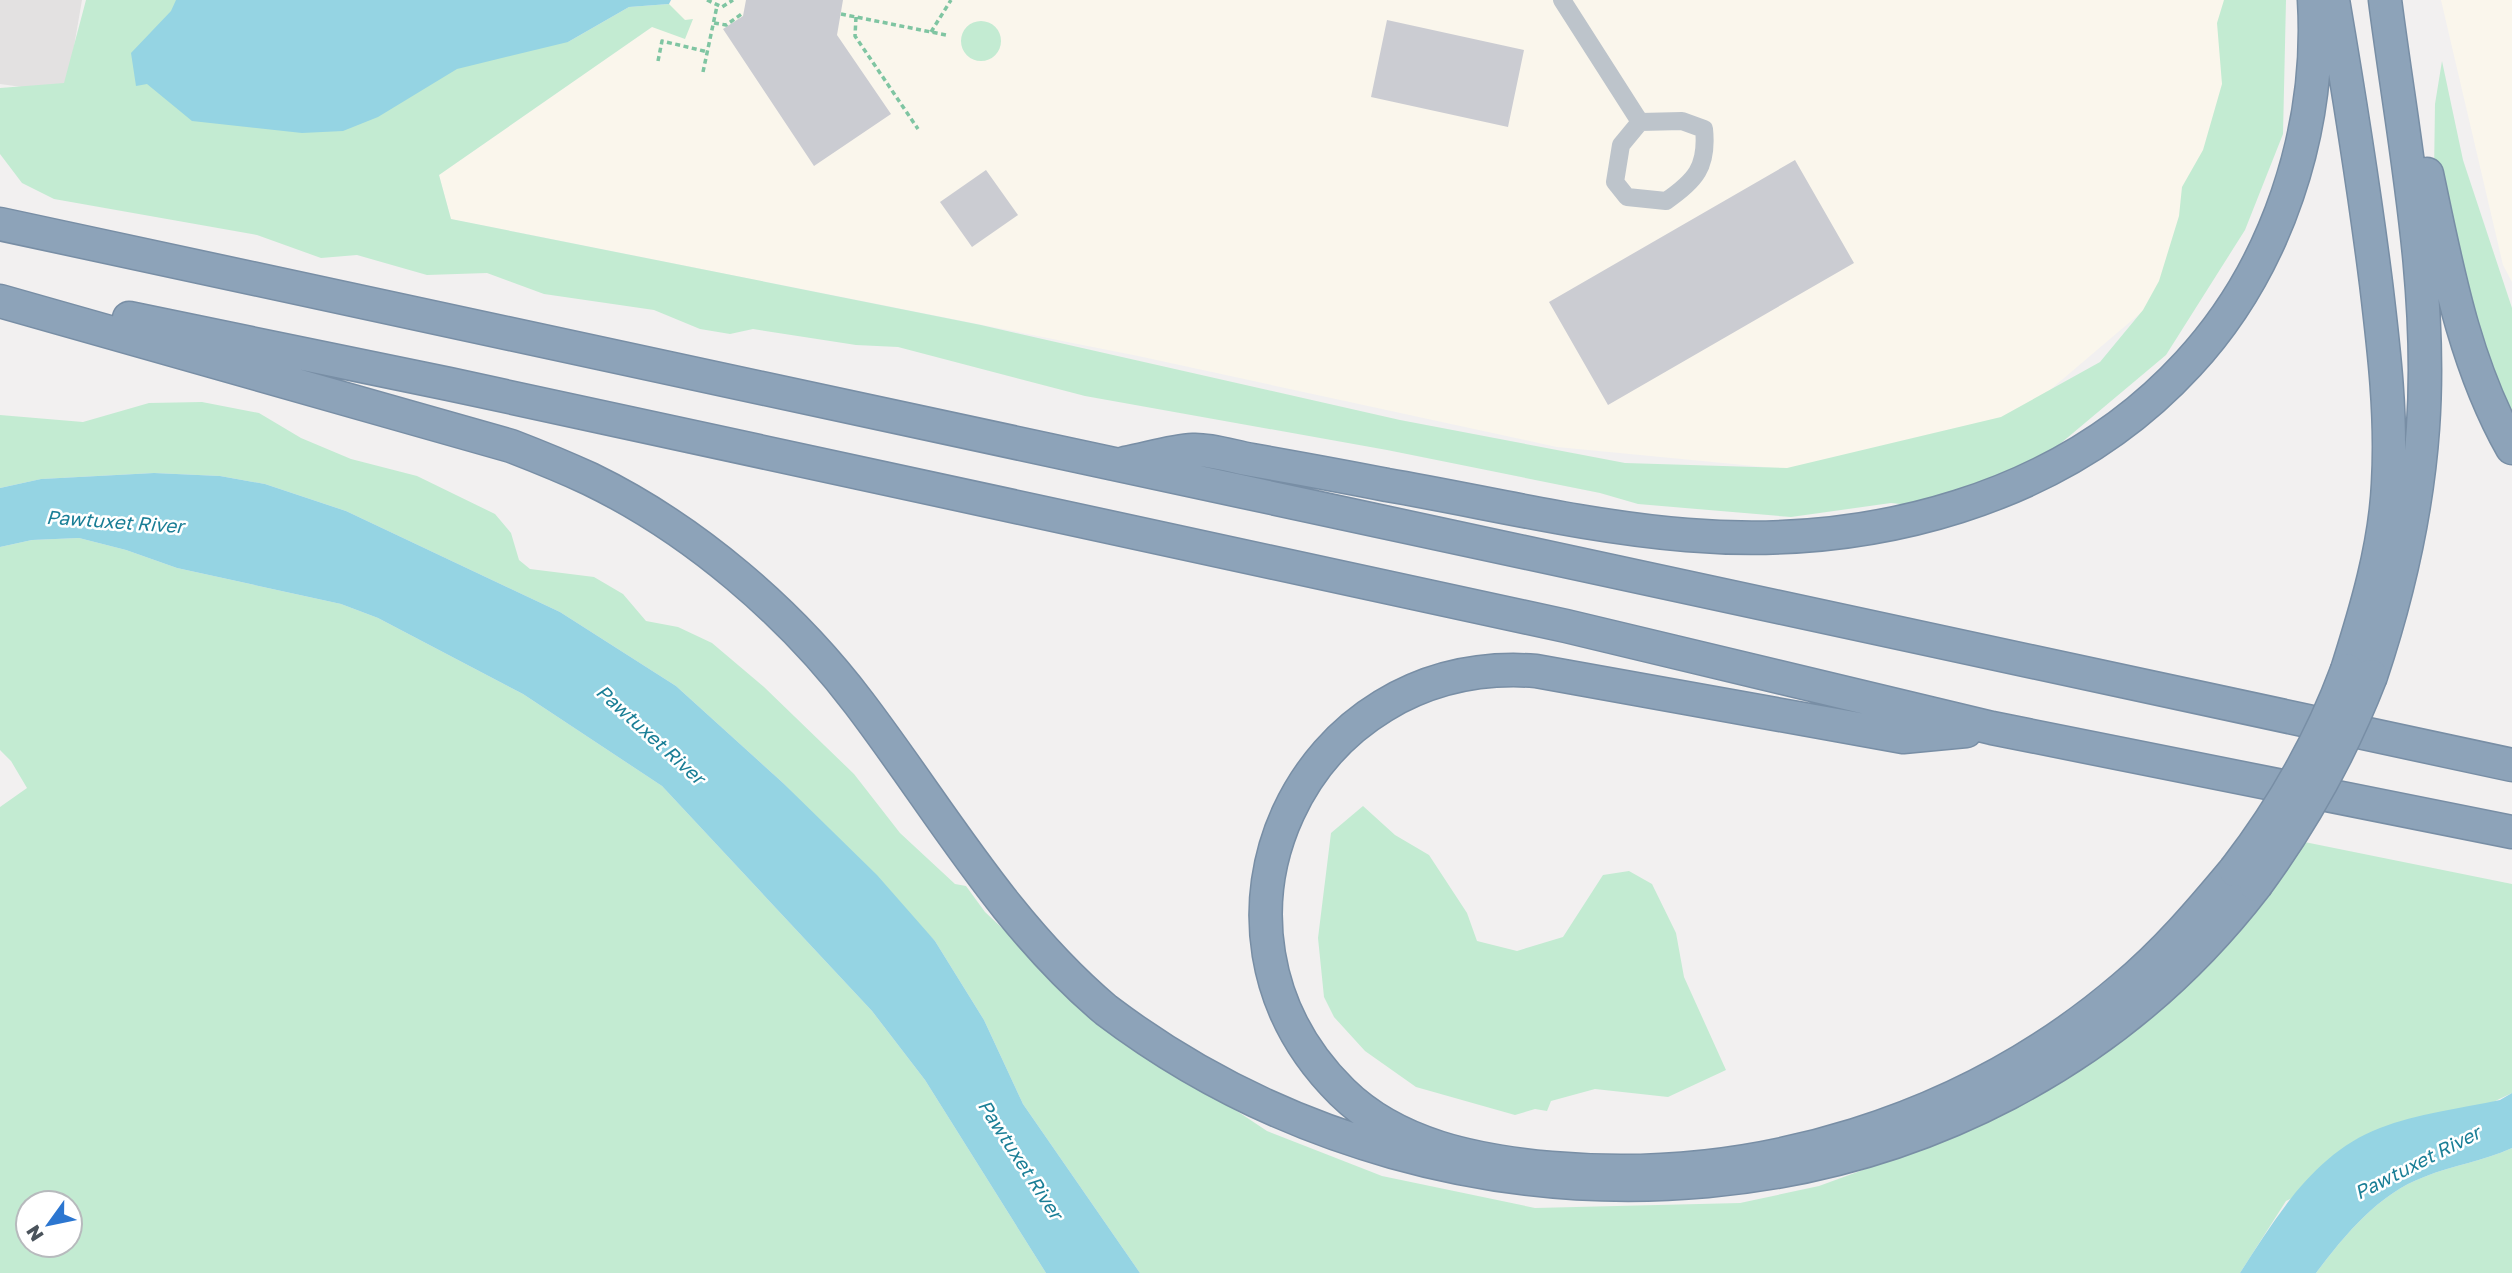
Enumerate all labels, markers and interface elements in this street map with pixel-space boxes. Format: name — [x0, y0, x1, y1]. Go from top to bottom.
water label: Pawtuxet River — [45, 505, 187, 537]
water label: Pawtuxet River — [592, 679, 712, 790]
water label: Pawtuxet River — [974, 1095, 1070, 1225]
water label: Pawtuxet River — [2350, 1119, 2486, 1204]
north arrow — [14, 1189, 84, 1259]
text: N — [21, 1221, 48, 1246]

